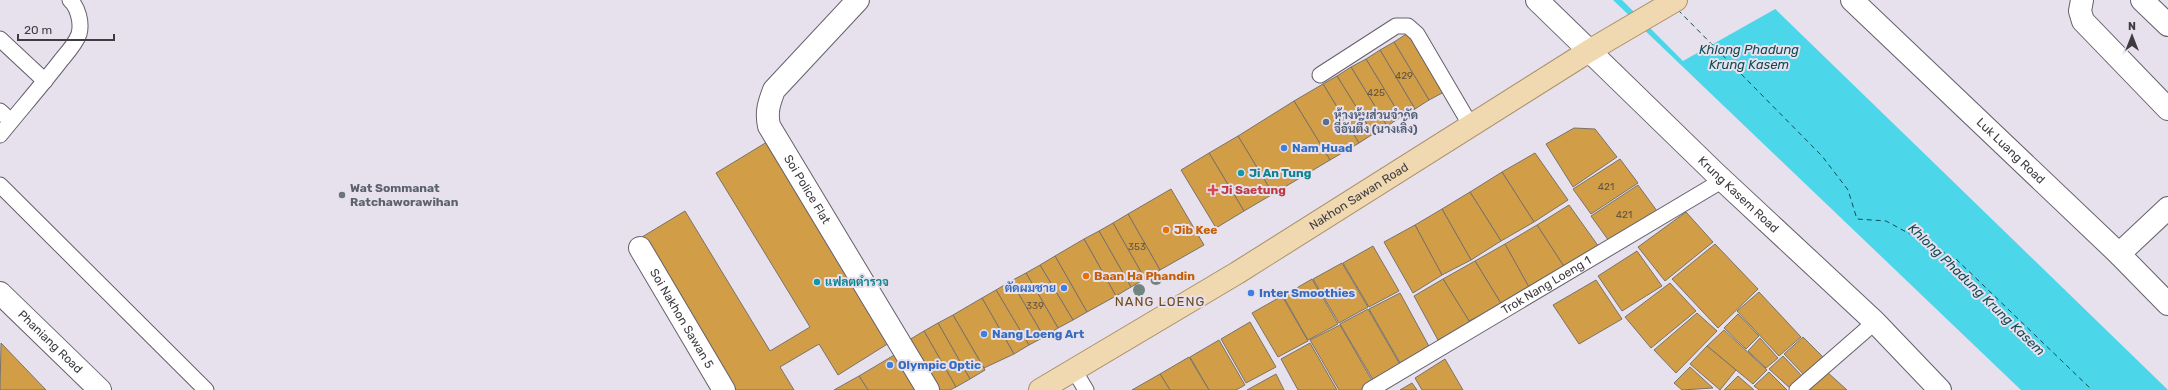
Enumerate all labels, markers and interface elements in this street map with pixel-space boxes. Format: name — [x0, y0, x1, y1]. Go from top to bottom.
scale bar — [18, 16, 114, 42]
north arrow — [2112, 16, 2152, 56]
text: N — [2128, 20, 2136, 33]
text: 20 m — [24, 23, 52, 37]
water label: Khlong Phadung Krung Kasem — [1699, 42, 1799, 73]
house number: 429 — [1395, 70, 1413, 82]
house number: 425 — [1367, 87, 1385, 99]
place label: ห้างหุ้นส่วนจำกัด จี่อันตึ๊ง (นางเลิ้ง) — [1334, 107, 1418, 136]
street label: Luk Luang Road — [1974, 115, 2048, 187]
marker: ห้างหุ้นส่วนจำกัด จี่อันตึ๊ง (นางเลิ้ง) — [1321, 117, 1331, 127]
place label: Nam Huad — [1292, 141, 1353, 155]
marker: Nam Huad — [1279, 143, 1289, 153]
street label: Soi Police Flat — [781, 152, 833, 227]
street label: Krung Kasem Road — [1695, 153, 1781, 236]
street label: Nakhon Sawan Road — [1307, 160, 1411, 233]
place label: Ji An Tung — [1249, 166, 1311, 180]
marker: Ji An Tung — [1236, 168, 1246, 178]
place label: Wat Sommanat Ratchaworawihan — [350, 181, 459, 209]
house number: 421 — [1598, 181, 1614, 193]
place label: Ji Saetung — [1221, 183, 1286, 197]
marker: Ji Saetung — [1208, 185, 1218, 195]
marker: Wat Sommanat Ratchaworawihan — [337, 190, 347, 200]
house number: 421 — [1616, 209, 1632, 221]
water label: Khlong Phadung Krung Kasem — [1905, 220, 2048, 359]
place label: Jib Kee — [1174, 223, 1217, 237]
marker: Jib Kee — [1161, 225, 1171, 235]
house number: 353 — [1128, 241, 1146, 253]
street label: Trok Nang Loeng 1 — [1499, 253, 1593, 317]
street label: Soi Nakhon Sawan 5 — [647, 266, 717, 371]
place label: Baan Ha Phandin — [1094, 269, 1195, 283]
marker: Baan Ha Phandin — [1081, 271, 1091, 281]
place label: แฟลตตำรวจ — [825, 275, 889, 289]
marker: แฟลตตำรวจ — [812, 277, 822, 287]
place label: ตัดผมชาย — [1005, 281, 1056, 295]
marker: ตัดผมชาย — [1059, 283, 1069, 293]
place label: Inter Smoothies — [1259, 286, 1356, 300]
marker: Inter Smoothies — [1246, 288, 1256, 298]
district label: NANG LOENG — [1115, 294, 1205, 309]
house number: 339 — [1026, 300, 1044, 312]
street label: Phaniang Road — [15, 307, 85, 376]
place label: Nang Loeng Art — [992, 327, 1085, 341]
marker: Nang Loeng Art — [979, 329, 989, 339]
place label: Olympic Optic — [898, 358, 981, 372]
marker: Olympic Optic — [885, 360, 895, 370]

